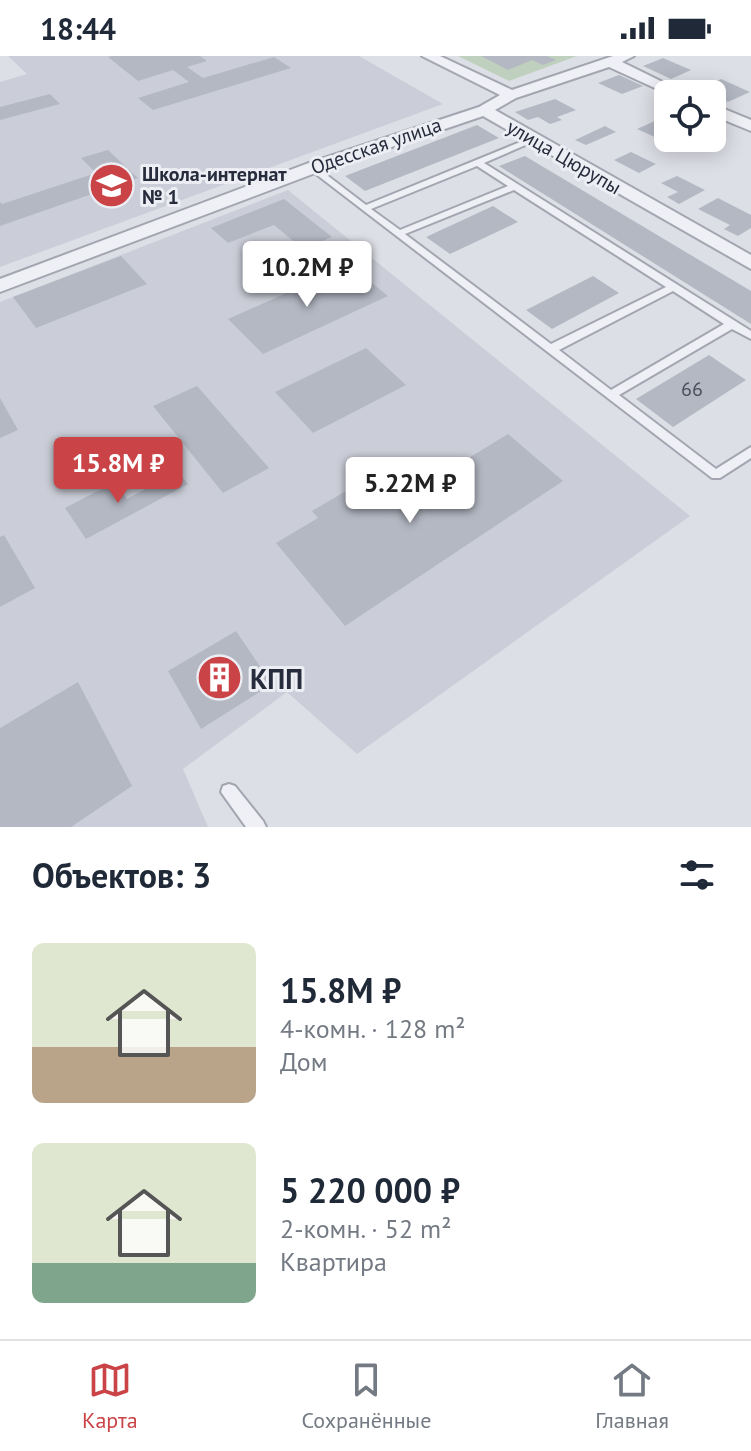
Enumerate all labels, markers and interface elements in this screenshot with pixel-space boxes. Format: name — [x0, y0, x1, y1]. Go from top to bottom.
text: 18:44 — [40, 9, 116, 48]
map controls — [654, 80, 726, 152]
button: locate — [654, 80, 726, 152]
street label: Одесская улица — [307, 111, 445, 181]
street label: улица Цюрупы — [502, 114, 626, 200]
place label: Школа-интернат № 1 — [142, 161, 287, 210]
school or university icon: Школа-интернат № 1 — [87, 162, 135, 210]
pin: 10.2M ₽ — [233, 241, 381, 309]
text: 10.2M ₽ — [261, 250, 353, 283]
house number: 66 — [681, 376, 703, 402]
pin: 15.8M ₽ — [44, 437, 192, 505]
text: 15.8M ₽ — [72, 446, 164, 479]
pin: 5.22M ₽ — [336, 457, 484, 525]
text: 5.22M ₽ — [364, 466, 456, 499]
building icon: КПП — [195, 654, 243, 702]
place label: КПП — [250, 660, 303, 697]
text: Объектов: 3 — [32, 853, 211, 897]
icon: filters — [675, 853, 719, 897]
text: 15.8M ₽ — [280, 968, 401, 1012]
icon: home — [96, 975, 192, 1071]
text: 4-комн. · 128 m² — [280, 1012, 466, 1045]
text: Дом — [280, 1045, 328, 1078]
text: 5 220 000 ₽ — [280, 1168, 460, 1212]
icon: home — [96, 1175, 192, 1271]
text: 2-комн. · 52 m² — [280, 1212, 451, 1245]
text: Квартира — [280, 1245, 387, 1278]
tab: Карта — [82, 1358, 138, 1434]
tab: Сохранённые — [302, 1358, 431, 1434]
tab: Главная — [595, 1358, 669, 1434]

